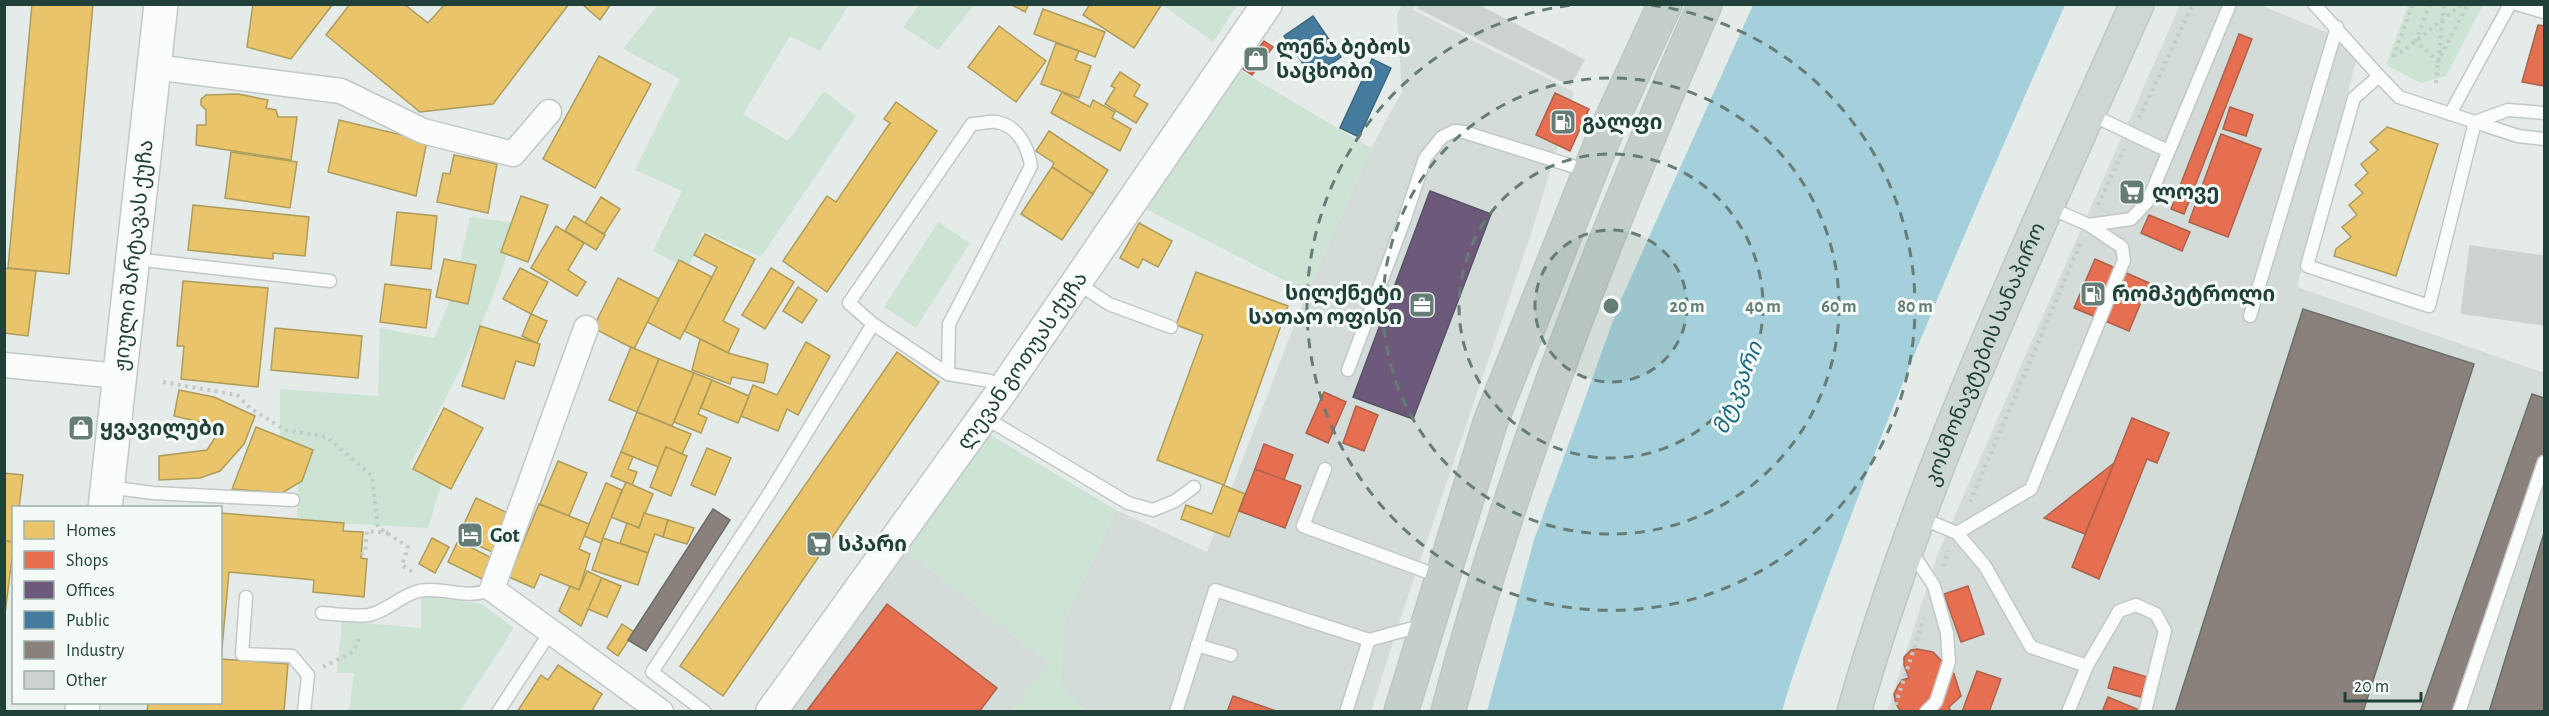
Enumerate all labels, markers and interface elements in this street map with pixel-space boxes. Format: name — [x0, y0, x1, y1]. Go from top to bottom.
place label: ლენა ბებოს საცხობი — [1276, 37, 1411, 83]
shop icon: ლენა ბებოს საცხობი — [1241, 44, 1271, 74]
fuel station icon: გალფი — [1548, 107, 1578, 137]
place label: გალფი — [1582, 112, 1662, 135]
street label: ჟიული შარტავას ქუჩა — [110, 139, 156, 373]
supermarket icon: ლოვე — [2117, 177, 2147, 207]
place label: ლოვე — [2152, 182, 2219, 205]
street label: კოსმონავტების სანაპირო — [1920, 220, 2049, 489]
street label: ლევან გოთუას ქუჩა — [953, 268, 1091, 454]
fuel station icon: რომპეტროლი — [2078, 279, 2108, 309]
place label: სილქნეტი სათაო ოფისი — [1248, 283, 1402, 329]
place label: რომპეტროლი — [2112, 284, 2275, 307]
office icon: სილქნეტი სათაო ოფისი — [1407, 290, 1437, 320]
centre of rings — [1601, 296, 1621, 316]
text: 20 m — [1669, 298, 1705, 316]
text: 40 m — [1745, 298, 1781, 316]
text: 60 m — [1821, 298, 1857, 316]
text: 80 m — [1897, 298, 1933, 316]
water label: მტკვარი — [1710, 338, 1769, 438]
shop icon: ყვავილები — [66, 413, 96, 443]
place label: ყვავილები — [100, 418, 225, 441]
legend — [12, 506, 222, 704]
hotel icon: Got — [455, 520, 485, 550]
text: Homes — [66, 522, 116, 540]
place label: Got — [490, 525, 520, 546]
supermarket icon: სპარი — [804, 529, 834, 559]
place label: სპარი — [838, 534, 907, 555]
text: Shops — [66, 552, 108, 570]
text: Offices — [66, 582, 115, 600]
text: Public — [66, 612, 109, 630]
text: Industry — [66, 642, 125, 660]
scale bar — [2345, 665, 2422, 703]
text: Other — [66, 672, 107, 690]
text: 20 m — [2354, 678, 2389, 696]

